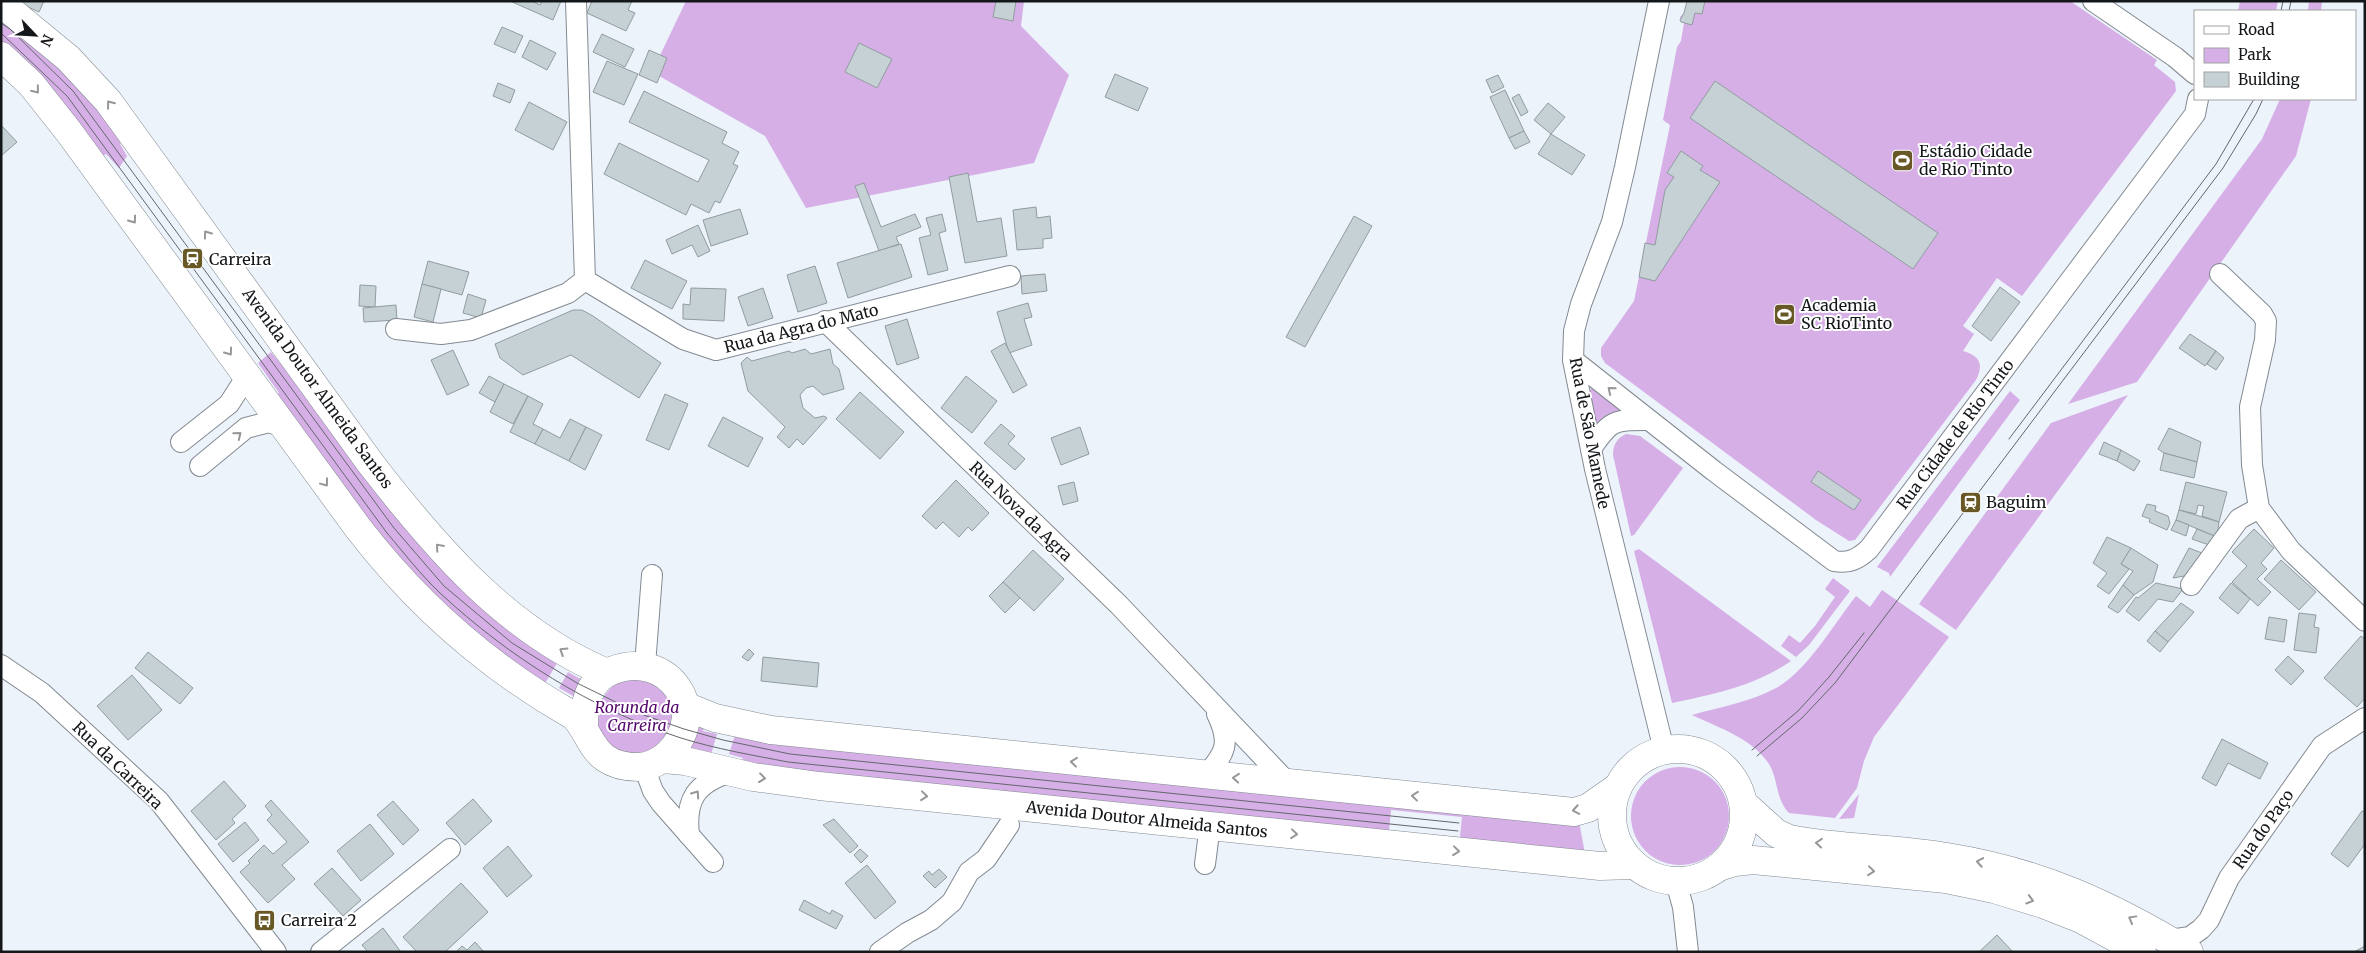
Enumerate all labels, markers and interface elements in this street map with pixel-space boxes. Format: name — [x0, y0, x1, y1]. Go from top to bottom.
north arrow — [10, 10, 60, 60]
legend — [2194, 10, 2356, 100]
text: Road — [2238, 20, 2274, 39]
text: N — [36, 32, 57, 49]
text: Park — [2238, 45, 2272, 64]
text: Building — [2238, 70, 2300, 89]
one-way arrow — [30, 85, 39, 94]
one-way arrow — [107, 100, 116, 109]
place label: Estádio Cidade de Rio Tinto — [1919, 141, 2032, 179]
sports icon: Estádio Cidade de Rio Tinto — [1891, 148, 1915, 172]
one-way arrow — [127, 214, 136, 224]
one-way arrow — [203, 231, 213, 240]
station icon: Carreira — [181, 247, 205, 271]
place label: Carreira — [209, 249, 272, 269]
street label: Avenida Doutor Almeida Santos — [238, 283, 398, 492]
place label: Academia SC RioTinto — [1800, 295, 1892, 333]
street label: Rua da Agra do Mato — [722, 299, 880, 357]
sports icon: Academia SC RioTinto — [1773, 302, 1797, 326]
one-way arrow — [223, 346, 232, 356]
street label: Rua Cidade de Rio Tinto — [1892, 355, 2018, 513]
street label: Rua de São Mamede — [1566, 356, 1614, 510]
one-way arrow — [1608, 388, 1617, 396]
one-way arrow — [232, 432, 241, 440]
street label: Rua Nova da Agra — [965, 457, 1077, 565]
one-way arrow — [319, 477, 328, 487]
station icon: Baguim — [1958, 490, 1982, 514]
place label: Baguim — [1986, 492, 2047, 512]
one-way arrow — [436, 544, 445, 553]
one-way arrow — [560, 647, 569, 657]
park label: Rorunda da Carreira — [594, 697, 680, 735]
street label: Rua da Carreira — [69, 717, 168, 813]
one-way arrow — [1070, 757, 1078, 768]
one-way arrow — [759, 772, 767, 783]
one-way arrow — [1231, 773, 1239, 784]
street label: Rua do Paço — [2228, 786, 2298, 872]
one-way arrow — [920, 790, 928, 801]
one-way arrow — [690, 791, 699, 800]
one-way arrow — [1411, 791, 1419, 802]
street label: Avenida Doutor Almeida Santos — [1024, 796, 1269, 842]
one-way arrow — [1572, 805, 1581, 815]
one-way arrow — [1291, 828, 1299, 839]
one-way arrow — [1815, 838, 1823, 849]
one-way arrow — [1452, 845, 1460, 856]
one-way arrow — [1976, 858, 1985, 868]
one-way arrow — [1867, 865, 1875, 876]
one-way arrow — [2026, 894, 2034, 904]
bus stop icon: Carreira 2 — [253, 908, 277, 932]
place label: Carreira 2 — [281, 910, 357, 930]
one-way arrow — [2128, 915, 2137, 925]

